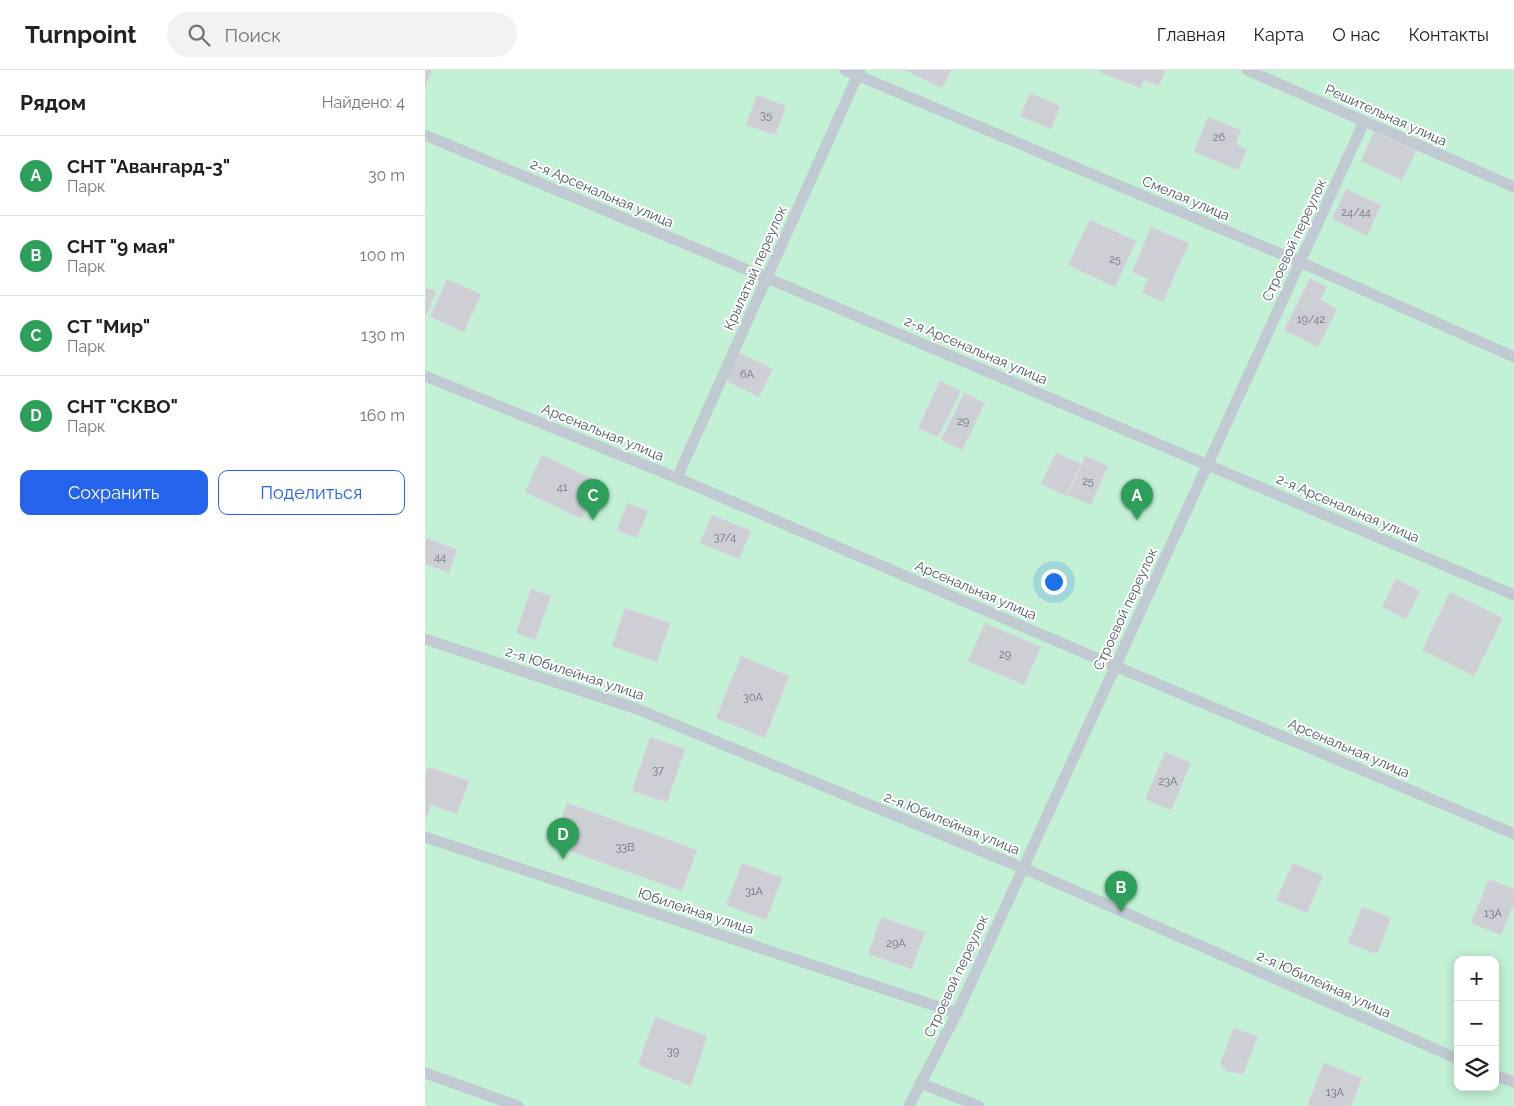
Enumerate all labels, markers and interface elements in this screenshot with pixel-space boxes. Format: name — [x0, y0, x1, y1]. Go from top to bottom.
search box — [167, 12, 517, 57]
text: Turnpoint — [25, 20, 137, 49]
icon: search — [185, 21, 213, 49]
text: Поиск — [225, 24, 281, 46]
text: Главная — [1157, 24, 1225, 45]
text: Карта — [1253, 24, 1304, 45]
text: О нас — [1332, 24, 1380, 45]
text: Контакты — [1408, 24, 1489, 45]
street label: Решительная улица — [1322, 81, 1450, 149]
text: Рядом — [20, 90, 86, 115]
text: Найдено: 4 — [322, 93, 405, 112]
house number: 35 — [760, 109, 772, 122]
house number: 26 — [1213, 131, 1226, 144]
text: СНТ "Авангард-3" — [67, 155, 230, 177]
street label: 2-я Арсенальная улица — [528, 156, 676, 230]
text: A — [31, 166, 41, 185]
text: 30 m — [368, 166, 405, 185]
street label: Смелая улица — [1140, 172, 1232, 224]
street label: Строевой переулок — [1259, 176, 1329, 304]
text: Парк — [67, 177, 105, 196]
street label: Крылатый переулок — [720, 203, 790, 333]
house number: 24/44 — [1341, 206, 1371, 219]
text: СНТ "9 мая" — [67, 235, 176, 257]
text: B — [31, 246, 41, 265]
text: 100 m — [360, 246, 405, 265]
house number: 25 — [1109, 253, 1121, 266]
text: Парк — [67, 257, 105, 276]
street label: 2-я Арсенальная улица — [902, 313, 1050, 387]
house number: 19/42 — [1297, 313, 1326, 326]
text: СТ "Мир" — [67, 315, 150, 337]
text: C — [31, 326, 41, 345]
text: 130 m — [361, 326, 405, 345]
text: Парк — [67, 337, 105, 356]
house number: 6А — [740, 368, 755, 381]
text: СНТ "СКВО" — [67, 395, 178, 417]
street label: Арсенальная улица — [540, 400, 666, 464]
text: D — [30, 406, 42, 425]
text: 160 m — [360, 406, 405, 425]
house number: 29 — [957, 415, 969, 428]
text: Парк — [67, 417, 105, 436]
button: Сохранить — [20, 470, 208, 515]
button: Поделиться — [218, 470, 405, 515]
street label: 2-я Арсенальная улица — [1274, 471, 1422, 545]
house number: 25 — [1082, 475, 1094, 488]
pin: C — [577, 479, 609, 520]
pin: A — [1121, 479, 1153, 520]
house number: 41 — [557, 481, 568, 494]
house number: 37/4 — [714, 531, 736, 544]
street label: Строевой переулок — [1090, 545, 1160, 673]
house number: 44 — [434, 551, 446, 564]
street label: Арсенальная улица — [913, 557, 1039, 623]
your location — [1041, 569, 1067, 595]
street label: 2-я Юбилейная улица — [504, 643, 646, 703]
house number: 29 — [999, 648, 1011, 661]
house number: 30А — [743, 691, 763, 704]
street label: Арсенальная улица — [1286, 715, 1412, 781]
house number: 37 — [652, 764, 664, 777]
house number: 23А — [1158, 775, 1178, 788]
street label: 2-я Юбилейная улица — [882, 788, 1022, 858]
pin: D — [547, 818, 579, 859]
house number: 33В — [615, 841, 635, 854]
pin: B — [1105, 871, 1137, 912]
street label: Юбилейная улица — [636, 885, 756, 937]
house number: 31А — [745, 885, 764, 898]
house number: 13А — [1484, 907, 1503, 920]
street label: Строевой переулок — [921, 912, 991, 1040]
house number: 29А — [886, 937, 906, 950]
street label: 2-я Юбилейная улица — [1255, 947, 1393, 1021]
map controls — [1454, 956, 1499, 1091]
button: + — [1454, 956, 1499, 1001]
button: − — [1454, 1001, 1499, 1046]
house number: 39 — [667, 1045, 679, 1058]
button: layers — [1454, 1046, 1499, 1091]
house number: 13А — [1326, 1086, 1345, 1099]

